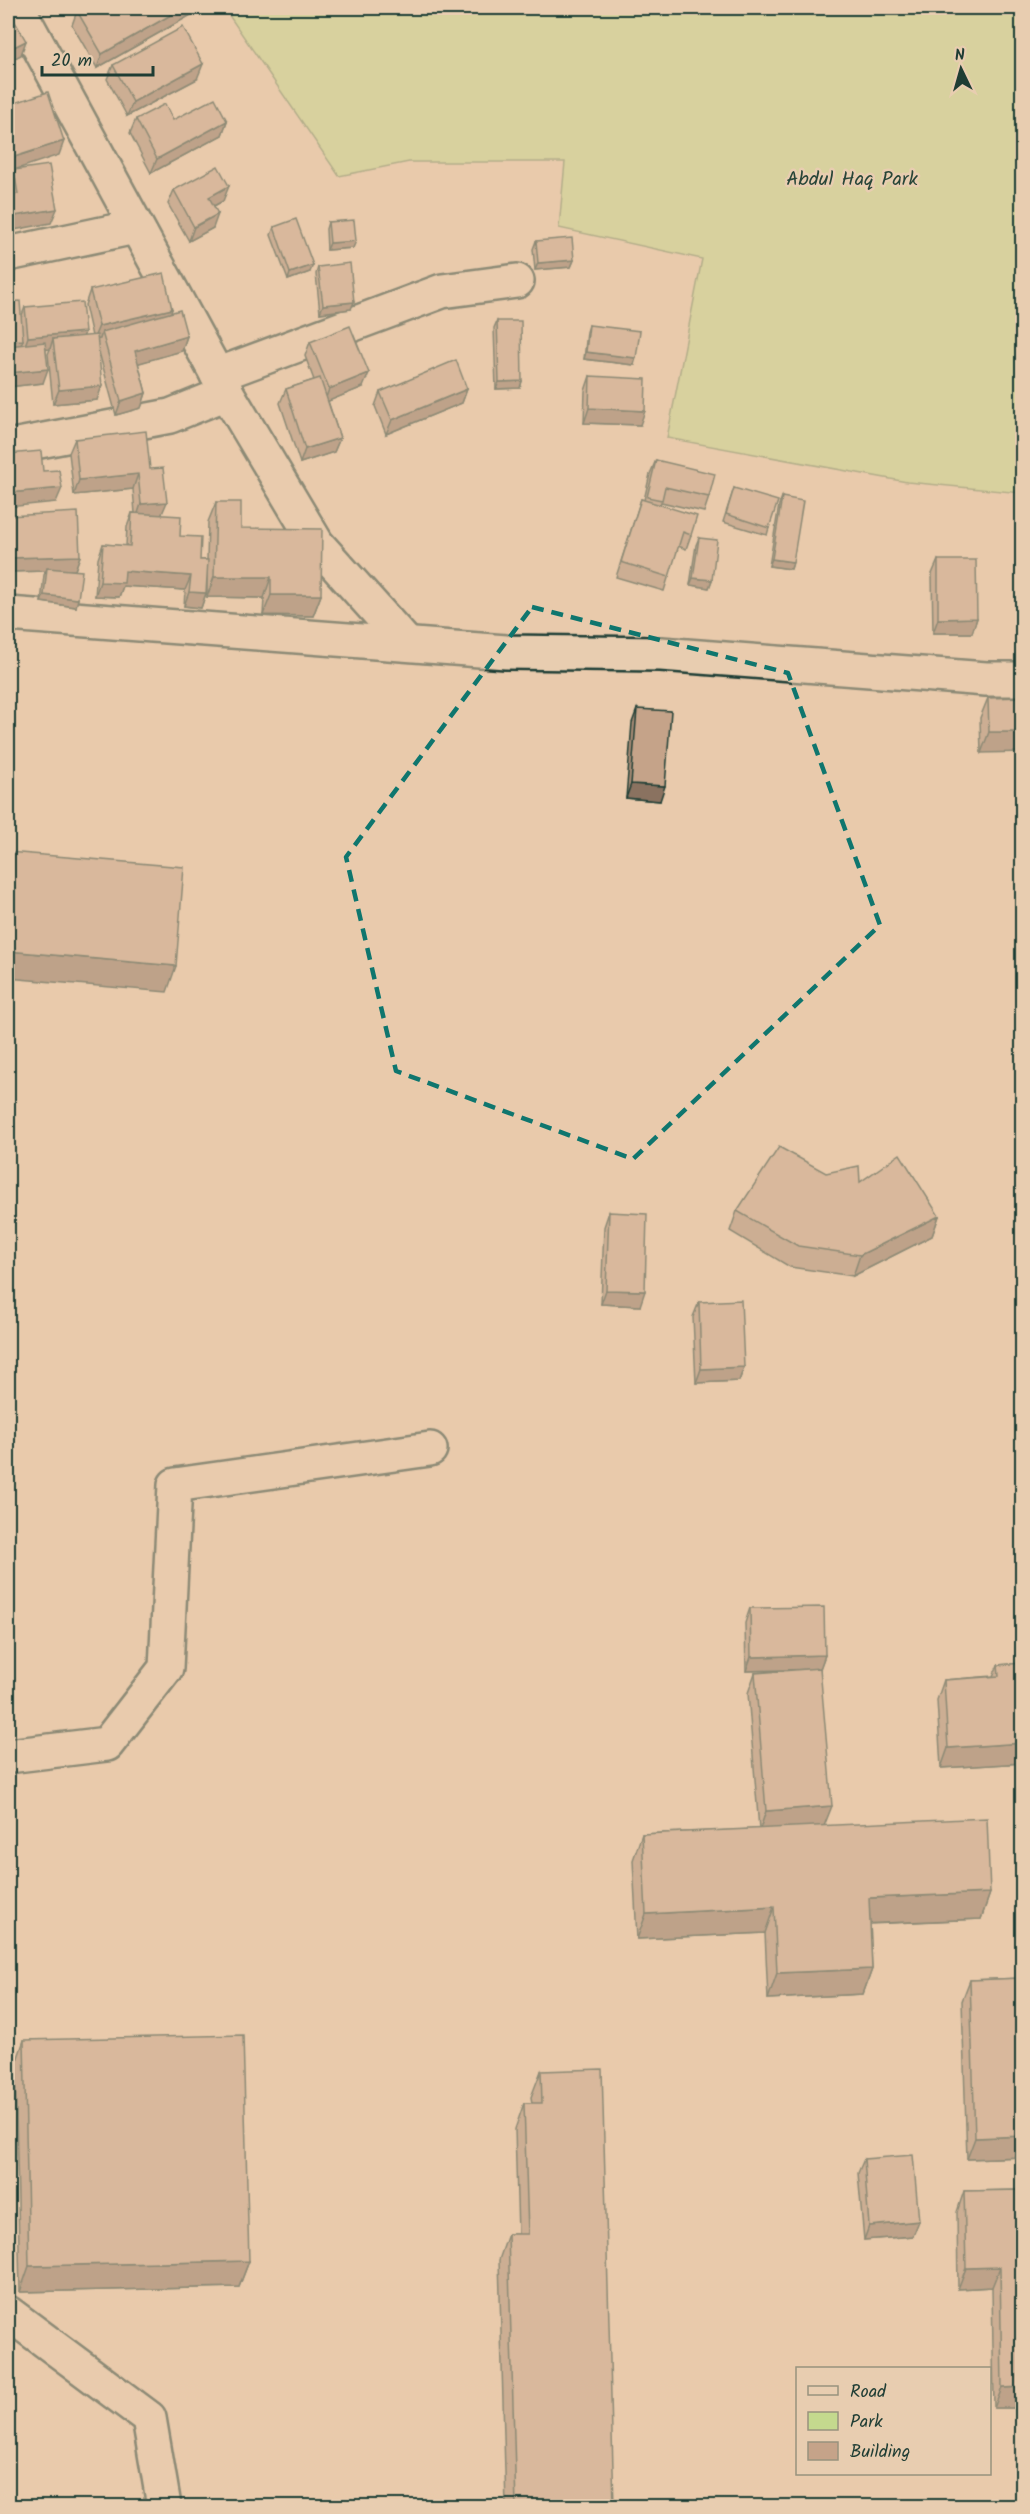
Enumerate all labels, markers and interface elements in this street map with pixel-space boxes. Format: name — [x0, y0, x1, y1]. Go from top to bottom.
scale bar — [42, 39, 153, 77]
north arrow — [931, 39, 991, 99]
text: N — [954, 43, 966, 68]
text: 20 m — [51, 47, 92, 76]
park label: Abdul Haq Park — [786, 164, 918, 196]
legend — [796, 2367, 991, 2475]
text: Road — [850, 2378, 887, 2407]
text: Park — [850, 2408, 883, 2437]
text: Building — [850, 2438, 910, 2467]

